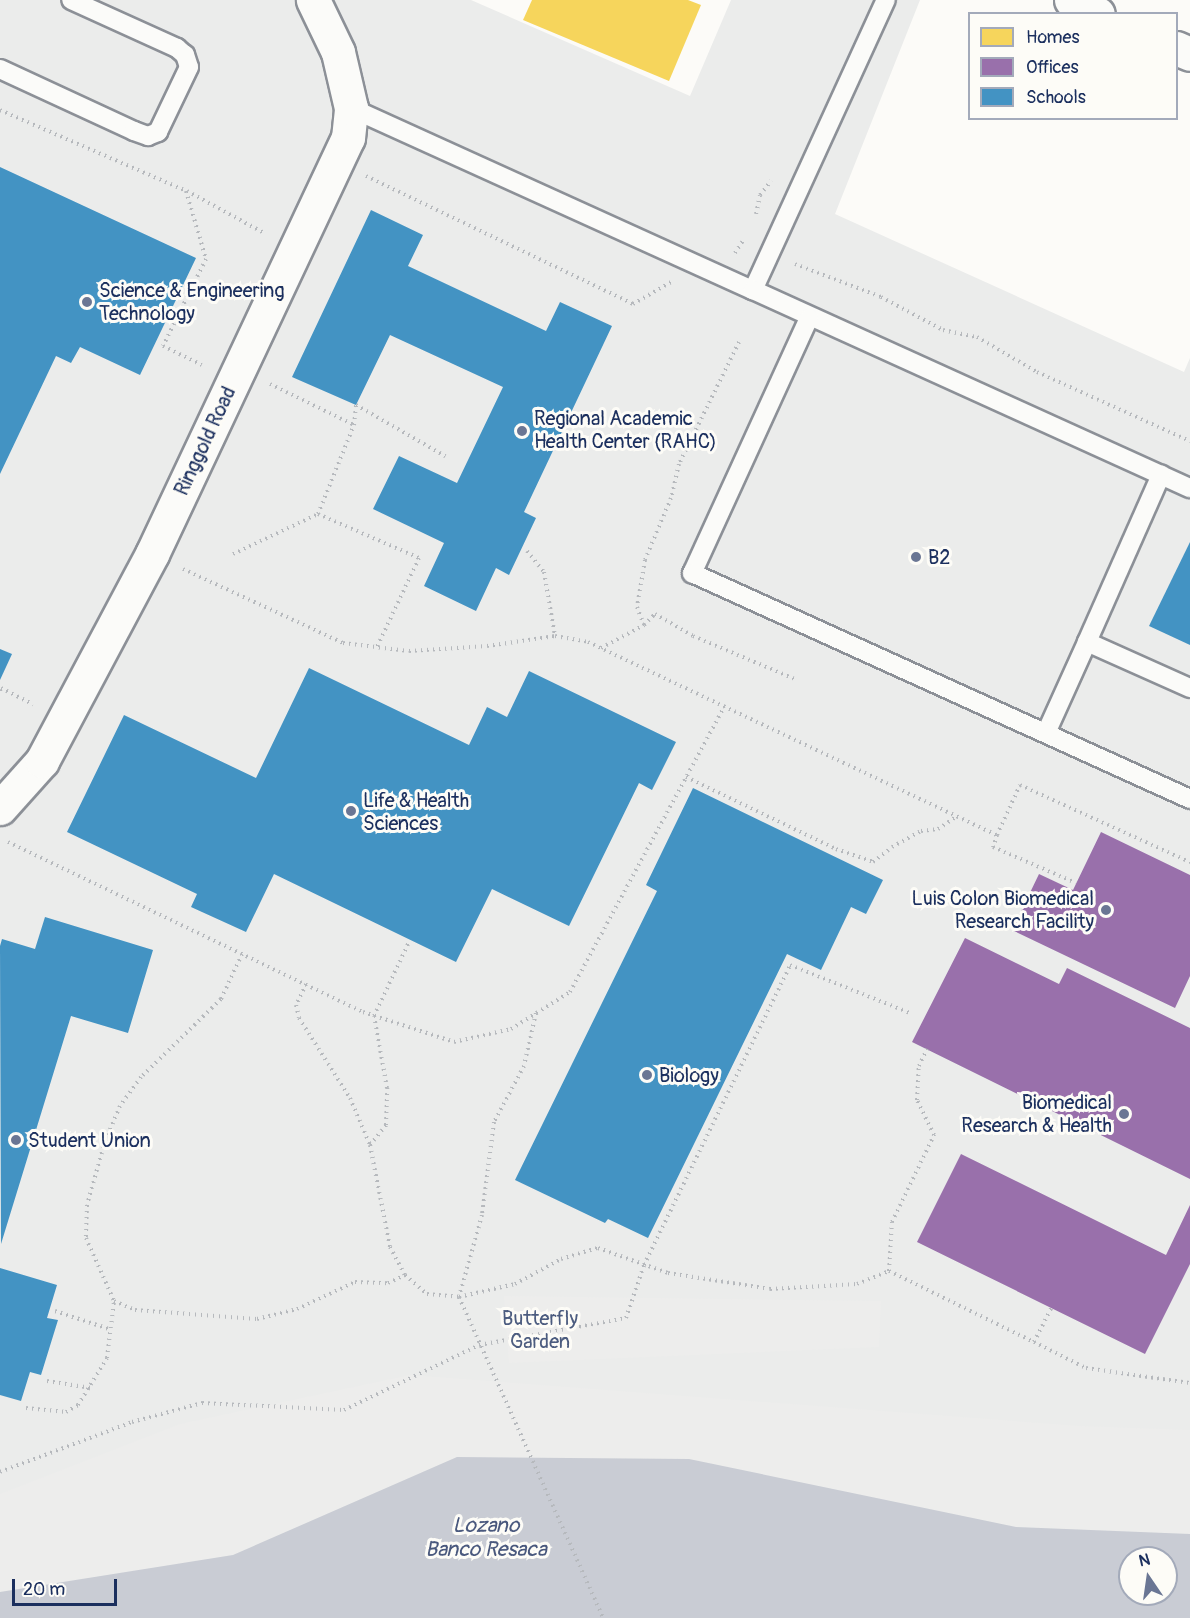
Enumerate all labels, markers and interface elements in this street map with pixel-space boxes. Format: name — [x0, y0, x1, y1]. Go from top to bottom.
legend — [968, 12, 1178, 120]
text: Homes — [1026, 26, 1079, 49]
text: Offices — [1026, 56, 1078, 79]
text: Schools — [1026, 86, 1086, 109]
place label: Science & Engineering Technology — [99, 278, 284, 325]
marker: Science & Engineering Technology — [80, 295, 94, 309]
street label: Ringgold Road — [169, 383, 241, 499]
place label: Regional Academic Health Center (RAHC) — [534, 407, 717, 454]
marker: Regional Academic Health Center (RAHC) — [515, 424, 529, 438]
place label: B2 — [928, 545, 950, 569]
marker: B2 — [909, 550, 923, 564]
place label: Life & Health Sciences — [363, 788, 469, 835]
marker: Life & Health Sciences — [344, 804, 358, 818]
place label: Luis Colon Biomedical Research Facility — [912, 886, 1094, 933]
marker: Luis Colon Biomedical Research Facility — [1099, 903, 1113, 917]
place label: Biology — [659, 1063, 719, 1087]
marker: Biology — [640, 1068, 654, 1082]
place label: Biomedical Research & Health — [961, 1090, 1112, 1137]
marker: Biomedical Research & Health — [1117, 1107, 1131, 1121]
place label: Student Union — [28, 1128, 151, 1152]
marker: Student Union — [9, 1133, 23, 1147]
park label: Butterfly Garden — [502, 1306, 578, 1353]
water label: Lozano Banco Resaca — [425, 1513, 547, 1563]
north arrow — [1118, 1546, 1178, 1606]
text: N — [1137, 1549, 1152, 1571]
scale bar — [15, 1567, 120, 1605]
text: 20 m — [23, 1578, 65, 1601]

